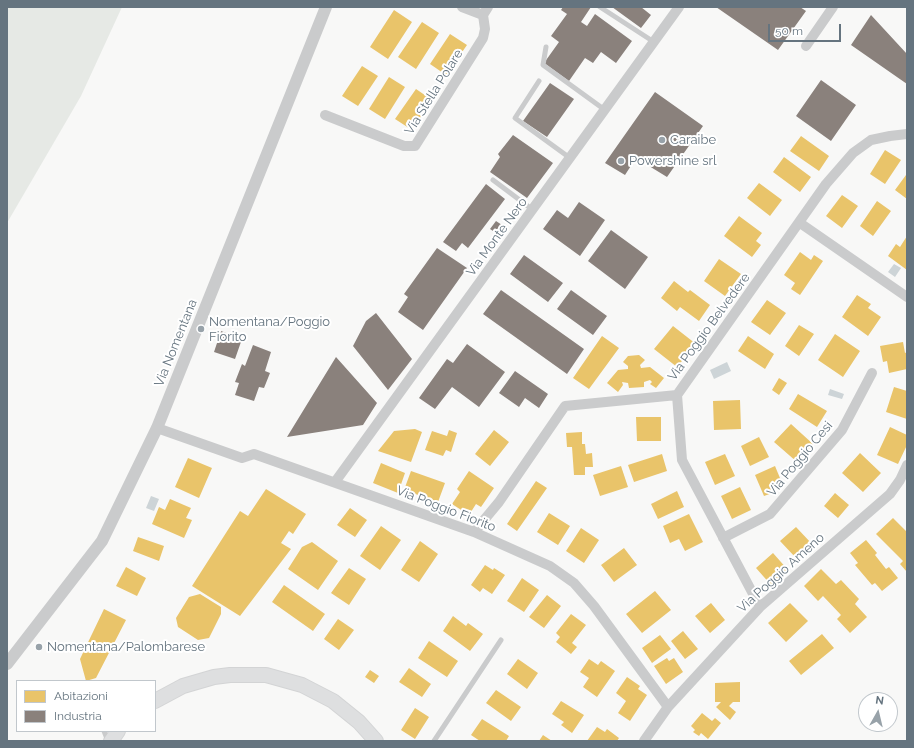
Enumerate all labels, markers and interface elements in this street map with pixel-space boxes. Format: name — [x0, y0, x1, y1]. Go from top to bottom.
scale bar — [770, 16, 843, 42]
text: 50 m — [775, 24, 803, 38]
street label: Via Stella Polare — [402, 47, 466, 137]
place label: Caraibe — [670, 132, 716, 148]
marker: Caraibe — [657, 135, 667, 145]
place label: Powershine srl — [629, 153, 717, 169]
marker: Powershine srl — [616, 156, 626, 166]
street label: Via Monte Nero — [463, 195, 531, 279]
street label: Via Poggio Belvedere — [665, 270, 753, 384]
street label: Via Nomentana — [151, 297, 201, 389]
place label: Nomentana/Poggio Fiorito — [209, 314, 330, 345]
marker: Nomentana/Poggio Fiorito — [196, 324, 206, 334]
street label: Via Poggio Cesi — [764, 418, 836, 500]
street label: Via Poggio Fiorito — [394, 483, 498, 535]
street label: Via Poggio Ameno — [734, 530, 828, 616]
place label: Nomentana/Palombarese — [47, 639, 205, 655]
marker: Nomentana/Palombarese — [34, 642, 44, 652]
legend — [16, 680, 156, 732]
text: Abitazioni — [54, 689, 108, 703]
north arrow — [858, 692, 898, 732]
text: N — [875, 694, 885, 708]
text: Industria — [54, 709, 102, 723]

